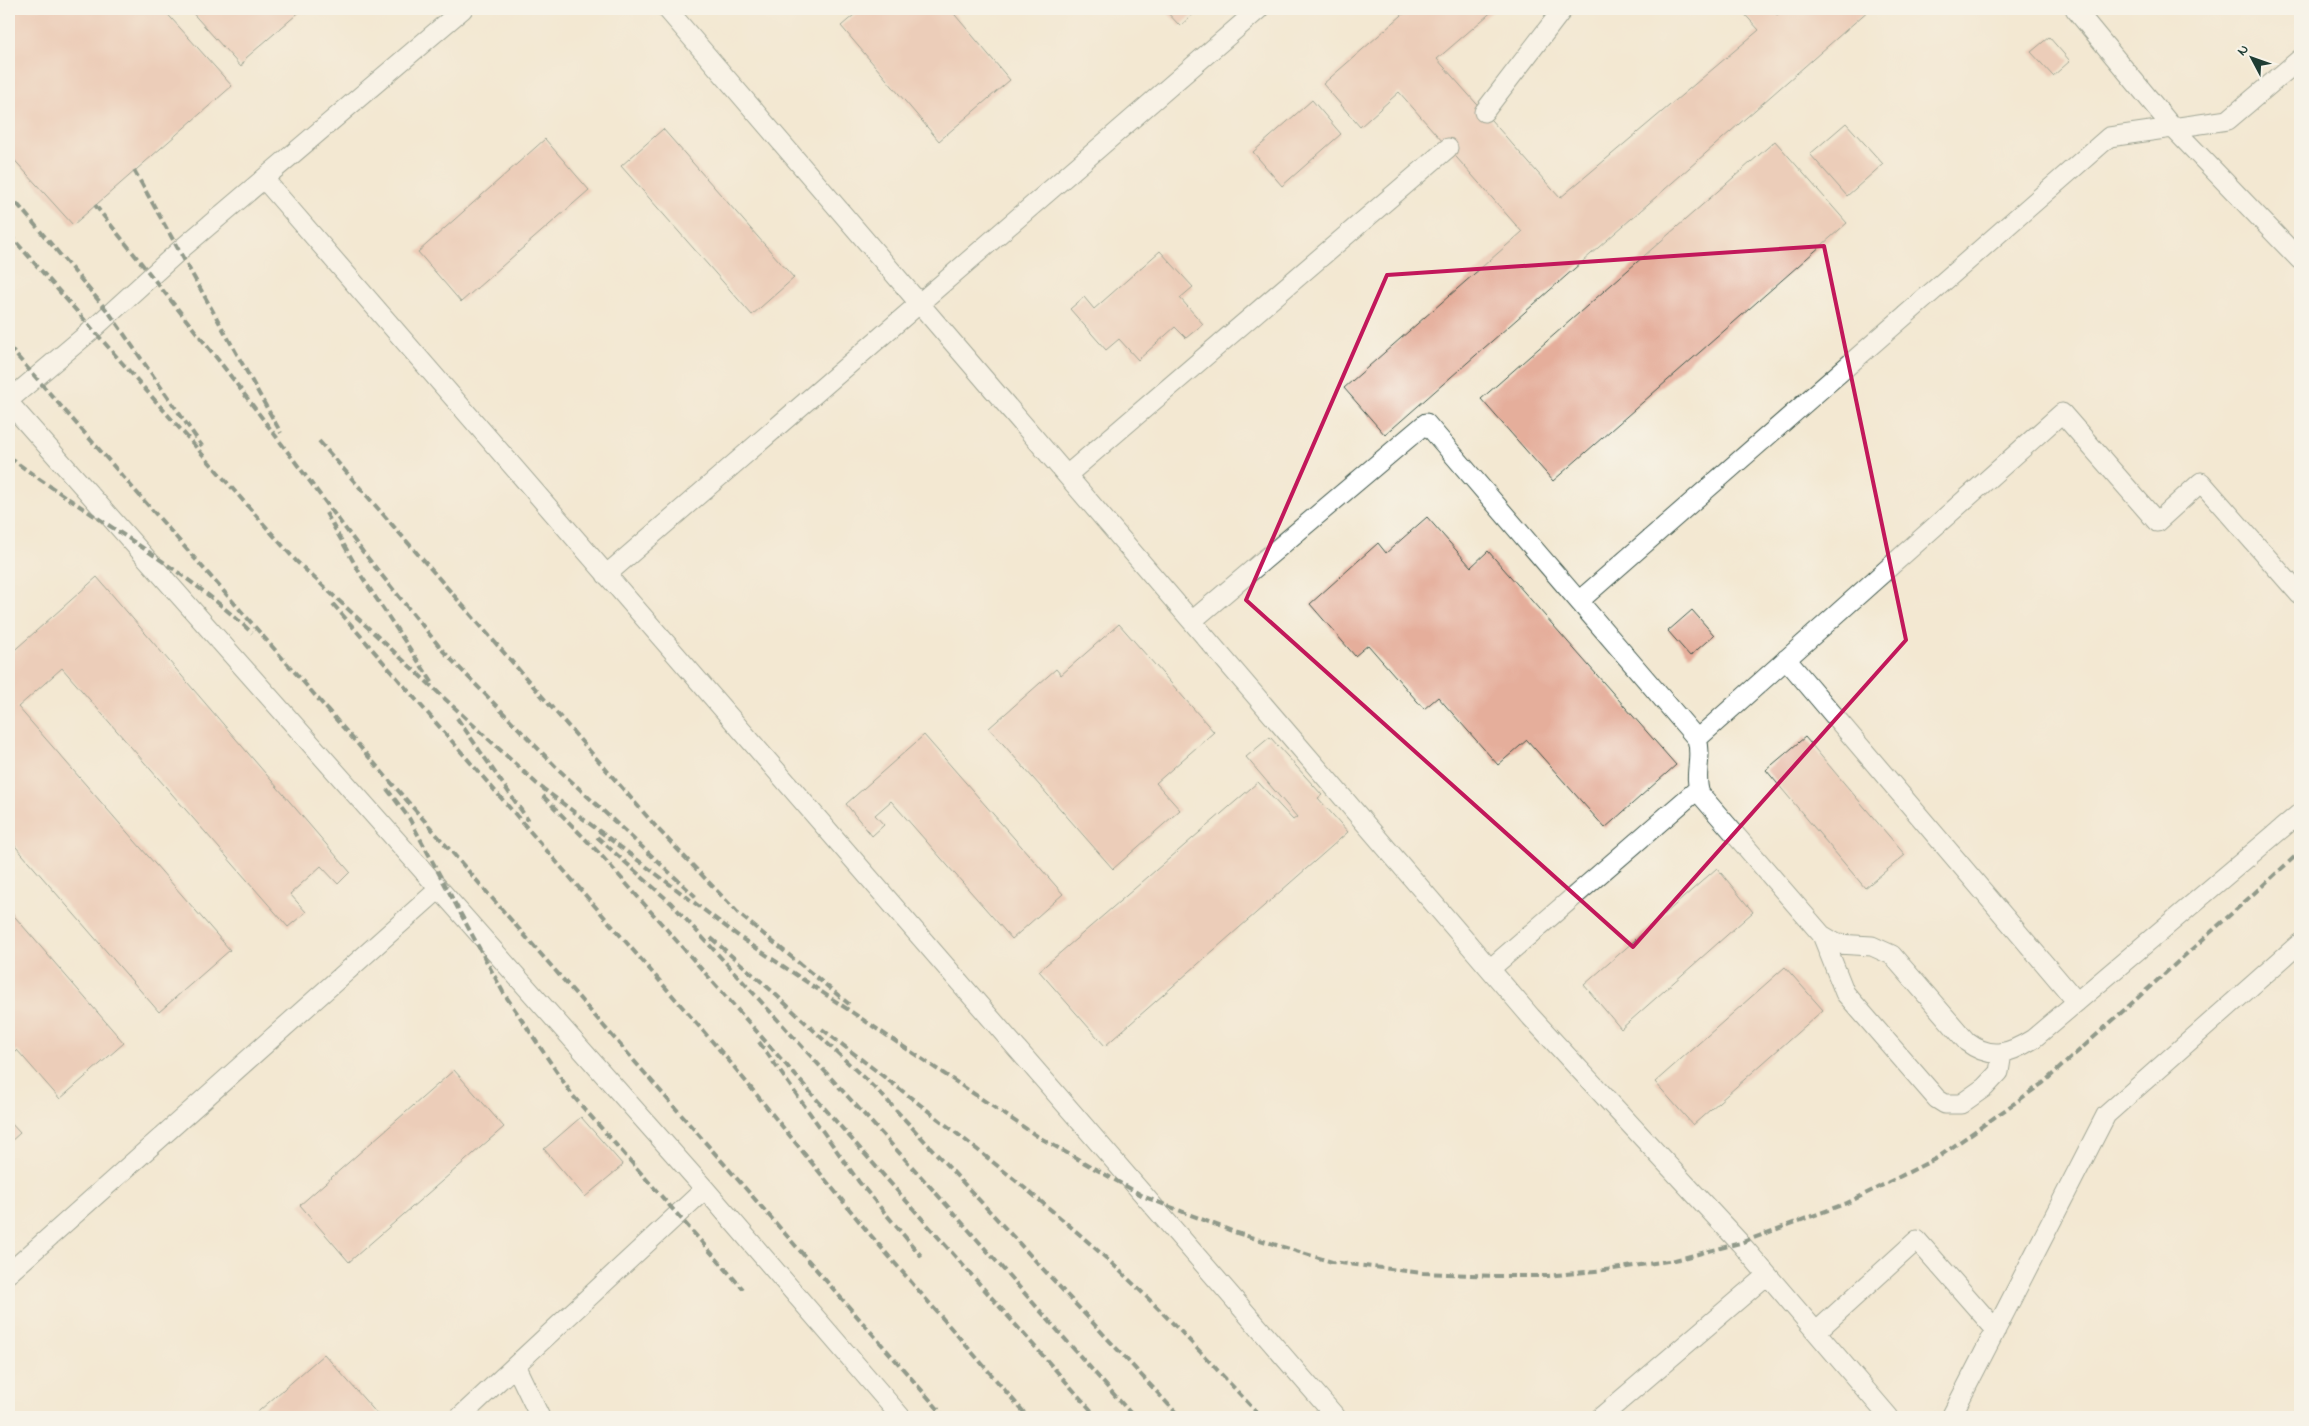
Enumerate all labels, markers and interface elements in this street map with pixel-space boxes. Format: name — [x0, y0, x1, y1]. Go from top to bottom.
north arrow — [2226, 32, 2276, 82]
text: N — [2232, 40, 2254, 61]

